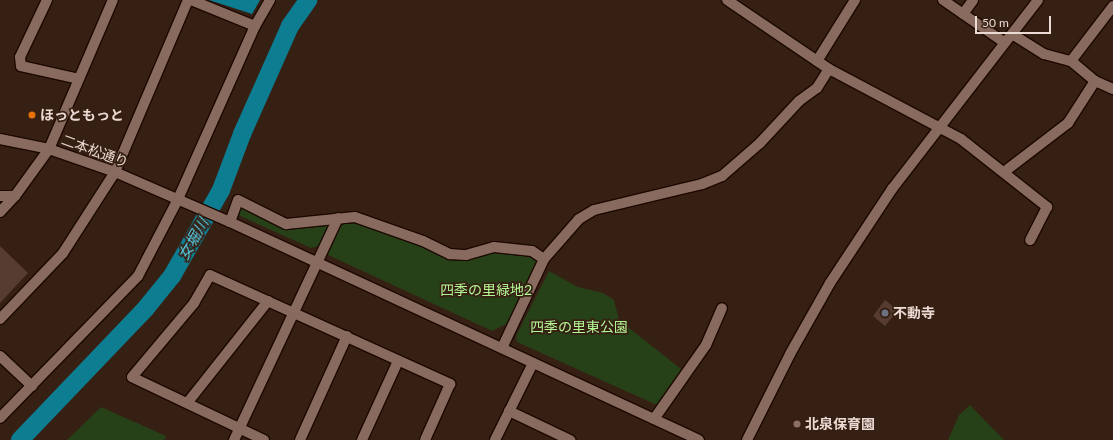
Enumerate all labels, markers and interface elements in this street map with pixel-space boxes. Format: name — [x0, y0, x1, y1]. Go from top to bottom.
scale bar — [977, 8, 1053, 34]
text: 50 m — [982, 15, 1009, 30]
place label: ほっともっと — [40, 107, 124, 123]
marker: ほっともっと — [27, 110, 37, 120]
street label: 二本松通り — [59, 131, 131, 171]
water label: 女堀川 — [174, 215, 212, 263]
park label: 四季の里緑地2 — [440, 282, 532, 298]
place label: 不動寺 — [893, 305, 935, 321]
marker: 不動寺 — [880, 308, 890, 318]
park label: 四季の里東公園 — [530, 319, 628, 335]
place label: 北泉保育園 — [805, 416, 875, 432]
marker: 北泉保育園 — [792, 419, 802, 429]

